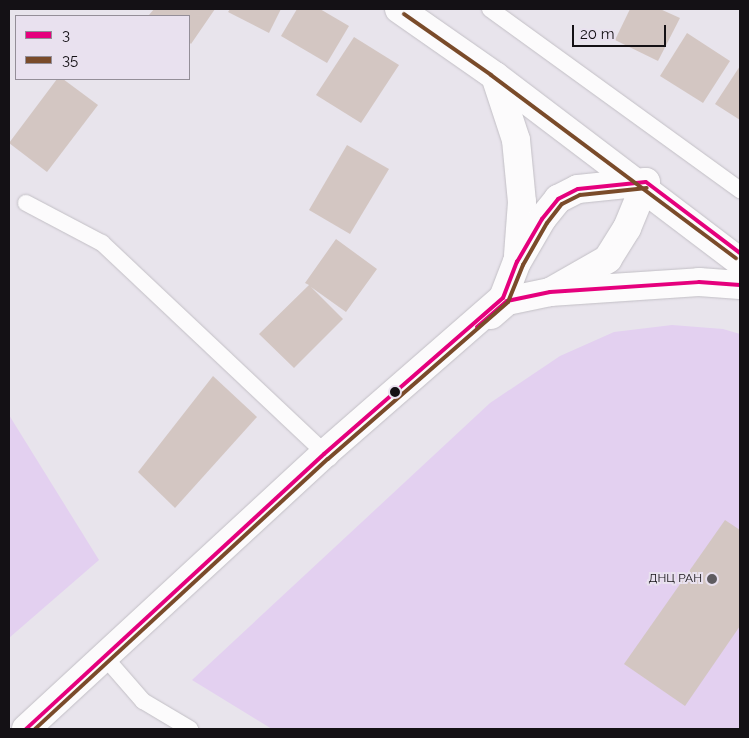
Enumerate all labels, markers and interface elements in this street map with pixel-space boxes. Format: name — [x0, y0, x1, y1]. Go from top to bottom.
legend — [15, 15, 190, 80]
scale bar — [574, 15, 668, 47]
text: 20 m — [580, 25, 615, 43]
text: 3 — [62, 26, 70, 44]
text: 35 — [62, 51, 78, 69]
unlabelled marker — [390, 387, 400, 397]
place label: ДНЦ РАН — [648, 572, 702, 586]
marker: ДНЦ РАН — [706, 573, 718, 585]

